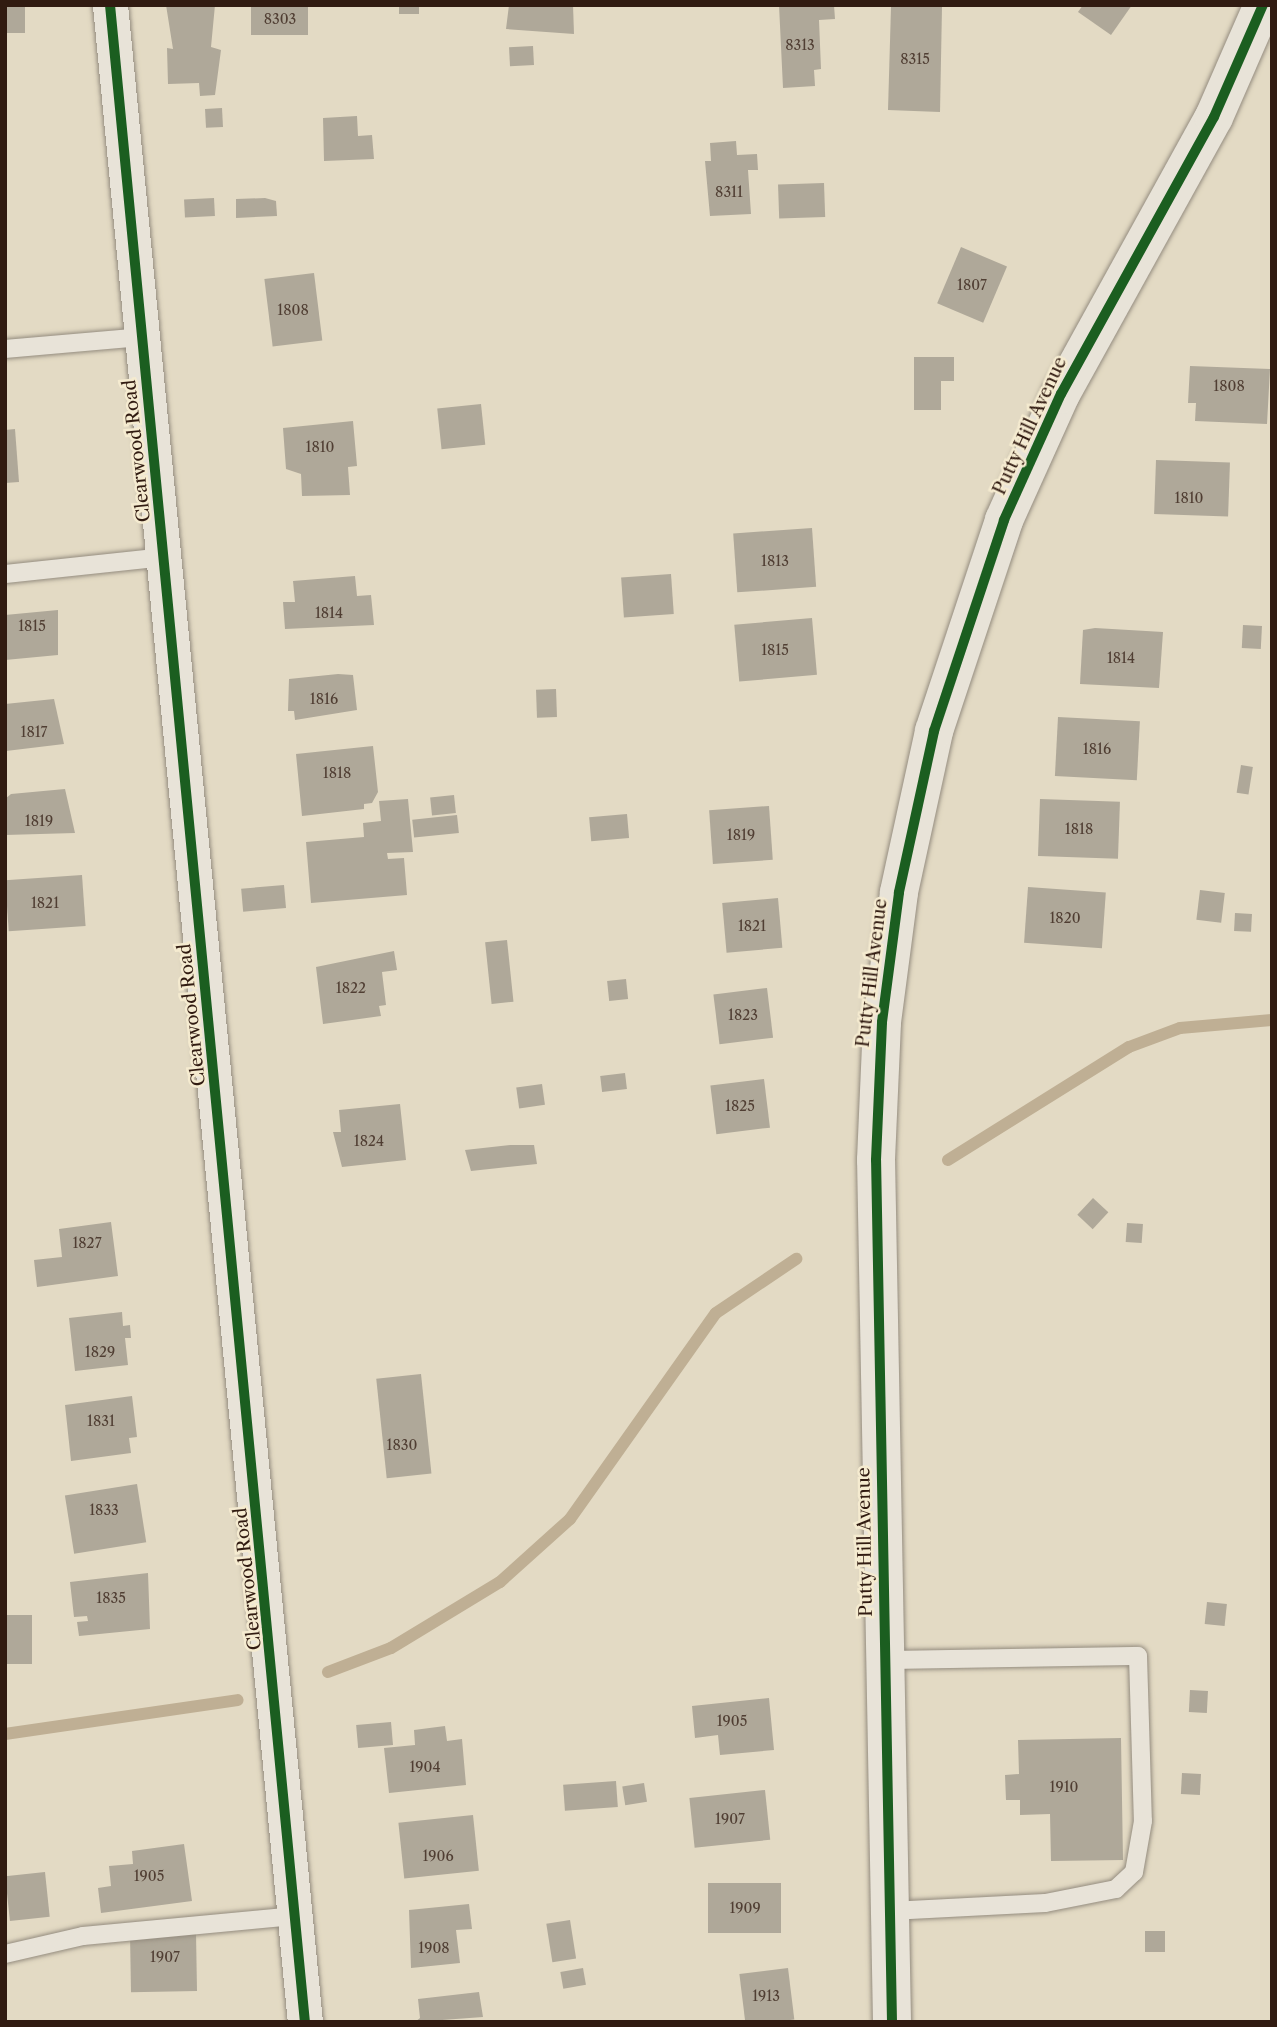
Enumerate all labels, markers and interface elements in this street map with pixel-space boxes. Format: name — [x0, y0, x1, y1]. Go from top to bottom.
house number: 8303 — [264, 11, 296, 27]
house number: 8313 — [785, 37, 815, 53]
house number: 8315 — [900, 51, 930, 67]
house number: 8311 — [715, 184, 743, 200]
house number: 1807 — [957, 277, 987, 293]
house number: 1808 — [277, 302, 309, 318]
street label: Putty Hill Avenue — [988, 353, 1072, 499]
house number: 1808 — [1213, 378, 1245, 394]
street label: Clearwood Road — [119, 379, 155, 523]
house number: 1810 — [306, 439, 334, 455]
house number: 1810 — [1175, 490, 1203, 506]
house number: 1813 — [761, 553, 789, 569]
house number: 1814 — [315, 605, 343, 621]
house number: 1815 — [18, 618, 46, 634]
house number: 1815 — [761, 642, 789, 658]
house number: 1814 — [1107, 650, 1135, 666]
house number: 1816 — [310, 691, 338, 707]
house number: 1817 — [21, 724, 47, 740]
house number: 1816 — [1083, 741, 1111, 757]
house number: 1818 — [323, 765, 351, 781]
house number: 1819 — [25, 813, 53, 829]
house number: 1818 — [1065, 821, 1093, 837]
house number: 1819 — [727, 827, 755, 843]
house number: 1821 — [31, 895, 59, 911]
street label: Putty Hill Avenue — [852, 897, 892, 1049]
house number: 1820 — [1049, 910, 1081, 926]
house number: 1821 — [738, 918, 766, 934]
street label: Clearwood Road — [174, 943, 210, 1087]
house number: 1822 — [336, 980, 366, 996]
house number: 1823 — [728, 1007, 758, 1023]
house number: 1825 — [725, 1098, 755, 1114]
house number: 1824 — [354, 1133, 384, 1149]
house number: 1827 — [72, 1235, 102, 1251]
house number: 1829 — [85, 1344, 115, 1360]
house number: 1831 — [87, 1413, 115, 1429]
house number: 1830 — [387, 1437, 417, 1453]
street label: Putty Hill Avenue — [853, 1466, 877, 1618]
house number: 1833 — [89, 1502, 119, 1518]
street label: Clearwood Road — [230, 1507, 266, 1651]
house number: 1835 — [96, 1590, 126, 1606]
house number: 1905 — [717, 1713, 747, 1729]
house number: 1904 — [409, 1759, 441, 1775]
house number: 1910 — [1050, 1779, 1078, 1795]
house number: 1907 — [715, 1811, 745, 1827]
house number: 1906 — [422, 1848, 454, 1864]
house number: 1905 — [134, 1868, 164, 1884]
house number: 1909 — [729, 1900, 761, 1916]
house number: 1908 — [418, 1940, 450, 1956]
house number: 1907 — [150, 1949, 180, 1965]
house number: 1913 — [752, 1988, 780, 2004]

